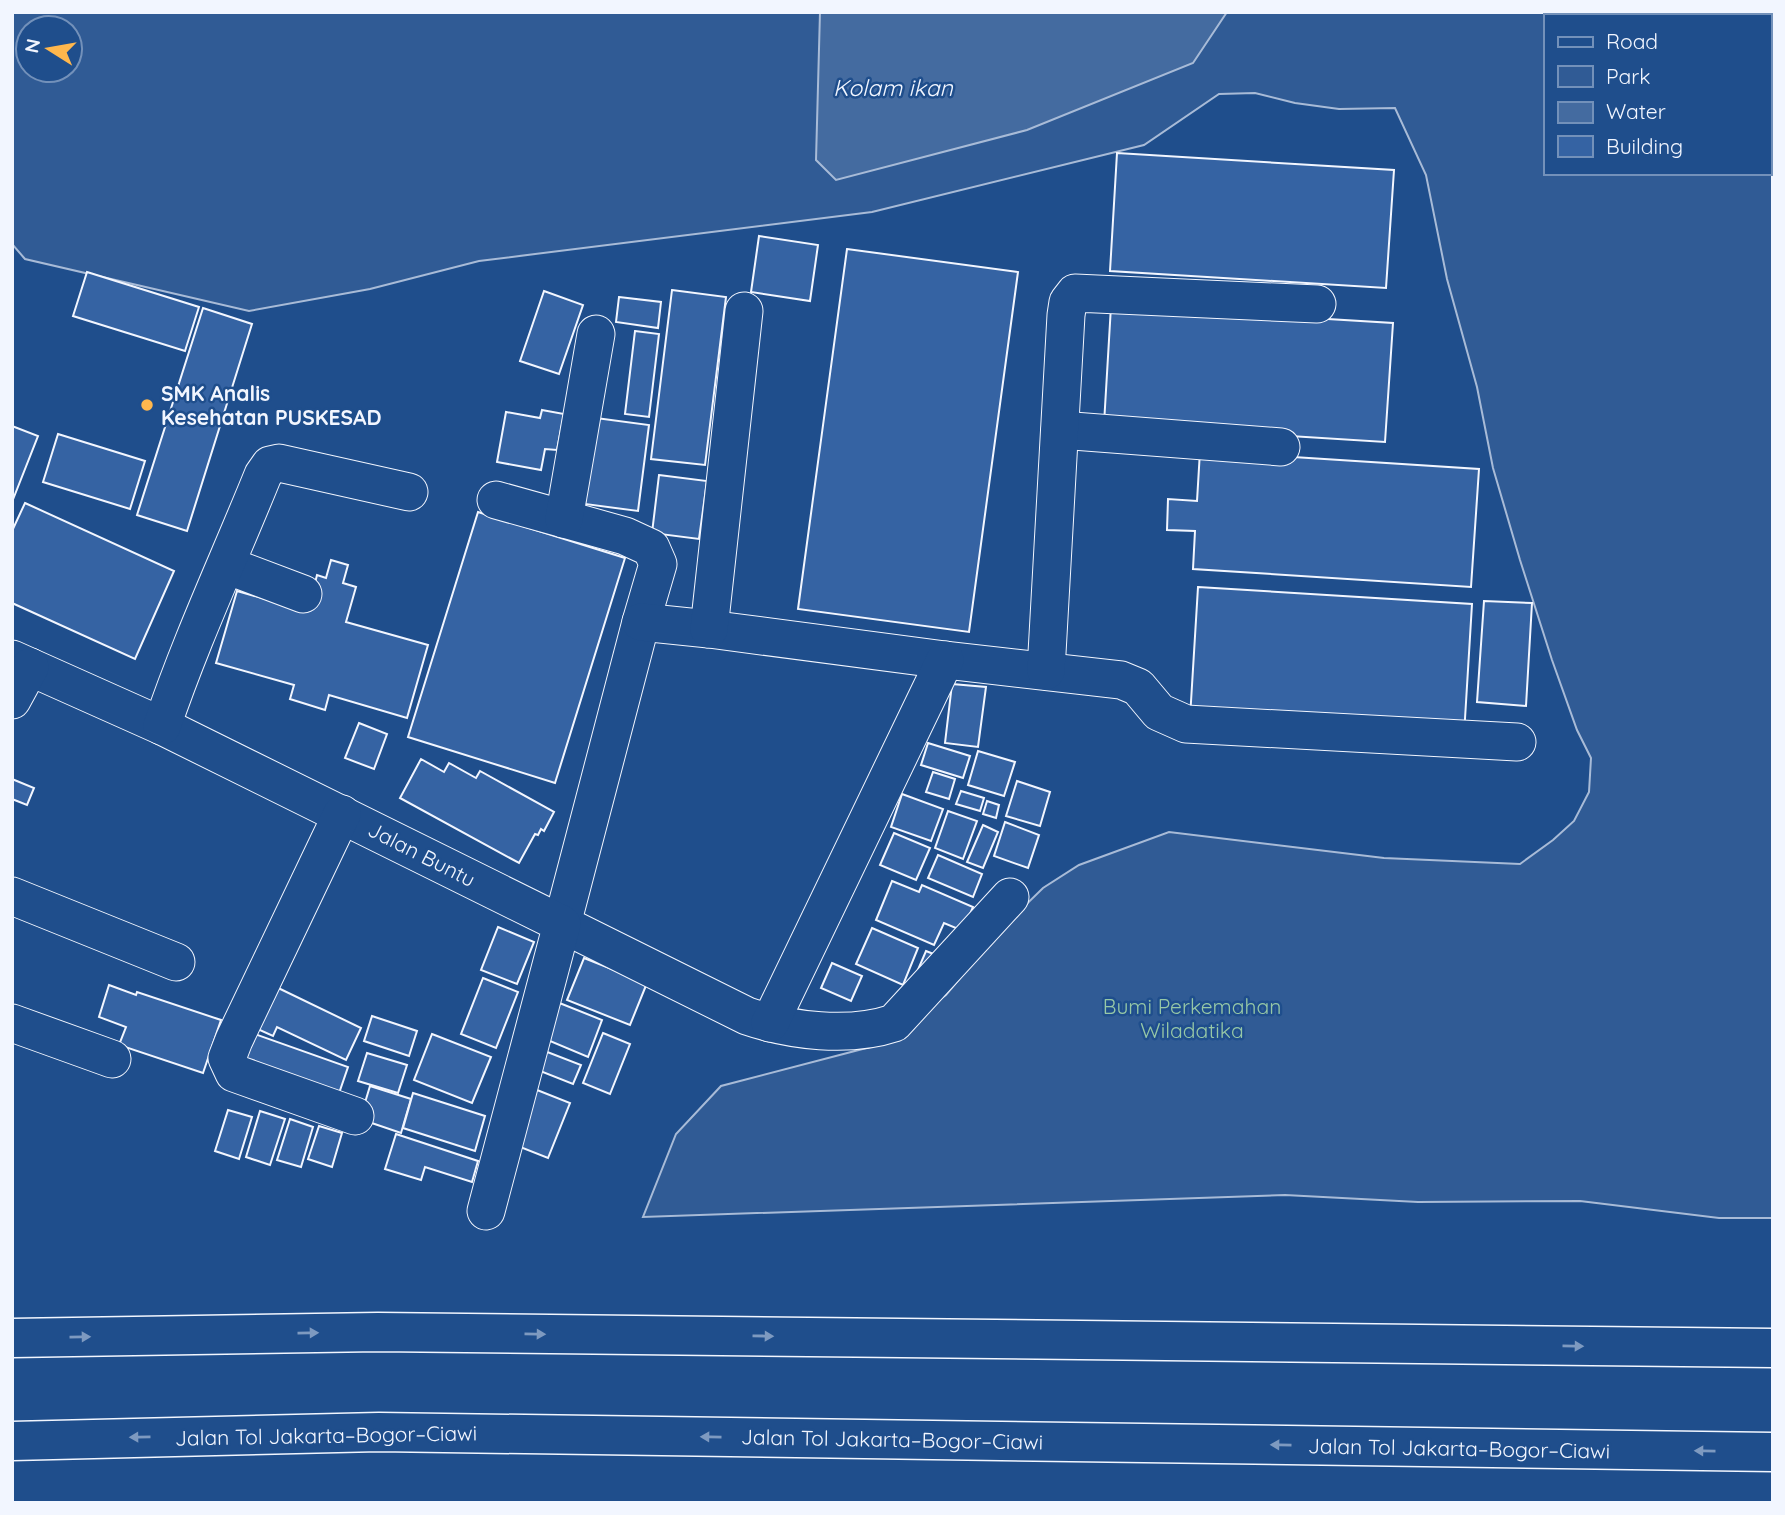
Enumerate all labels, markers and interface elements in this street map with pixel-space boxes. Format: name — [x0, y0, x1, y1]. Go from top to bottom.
north arrow — [14, 14, 84, 84]
legend — [1544, 14, 1771, 175]
text: Road — [1606, 28, 1658, 54]
text: N — [19, 37, 45, 55]
text: Park — [1606, 63, 1650, 89]
water label: Kolam ikan — [833, 73, 954, 102]
text: Water — [1606, 98, 1666, 124]
text: Building — [1606, 133, 1683, 159]
place label: SMK Analis Kesehatan PUSKESAD — [161, 380, 381, 430]
marker: SMK Analis Kesehatan PUSKESAD — [139, 397, 155, 413]
street label: Jalan Buntu — [364, 816, 480, 892]
park label: Bumi Perkemahan Wiladatika — [1103, 993, 1281, 1043]
one-way arrow — [297, 1327, 319, 1339]
one-way arrow — [525, 1328, 547, 1340]
one-way arrow — [752, 1330, 774, 1342]
one-way arrow — [70, 1331, 92, 1343]
one-way arrow — [1562, 1340, 1584, 1352]
street label: Jalan Tol Jakarta–Bogor–Ciawi — [175, 1419, 477, 1451]
street label: Jalan Tol Jakarta–Bogor–Ciawi — [741, 1423, 1043, 1455]
one-way arrow — [699, 1431, 721, 1442]
one-way arrow — [129, 1432, 151, 1443]
street label: Jalan Tol Jakarta–Bogor–Ciawi — [1308, 1432, 1610, 1464]
one-way arrow — [1270, 1439, 1292, 1451]
one-way arrow — [1693, 1446, 1715, 1457]

